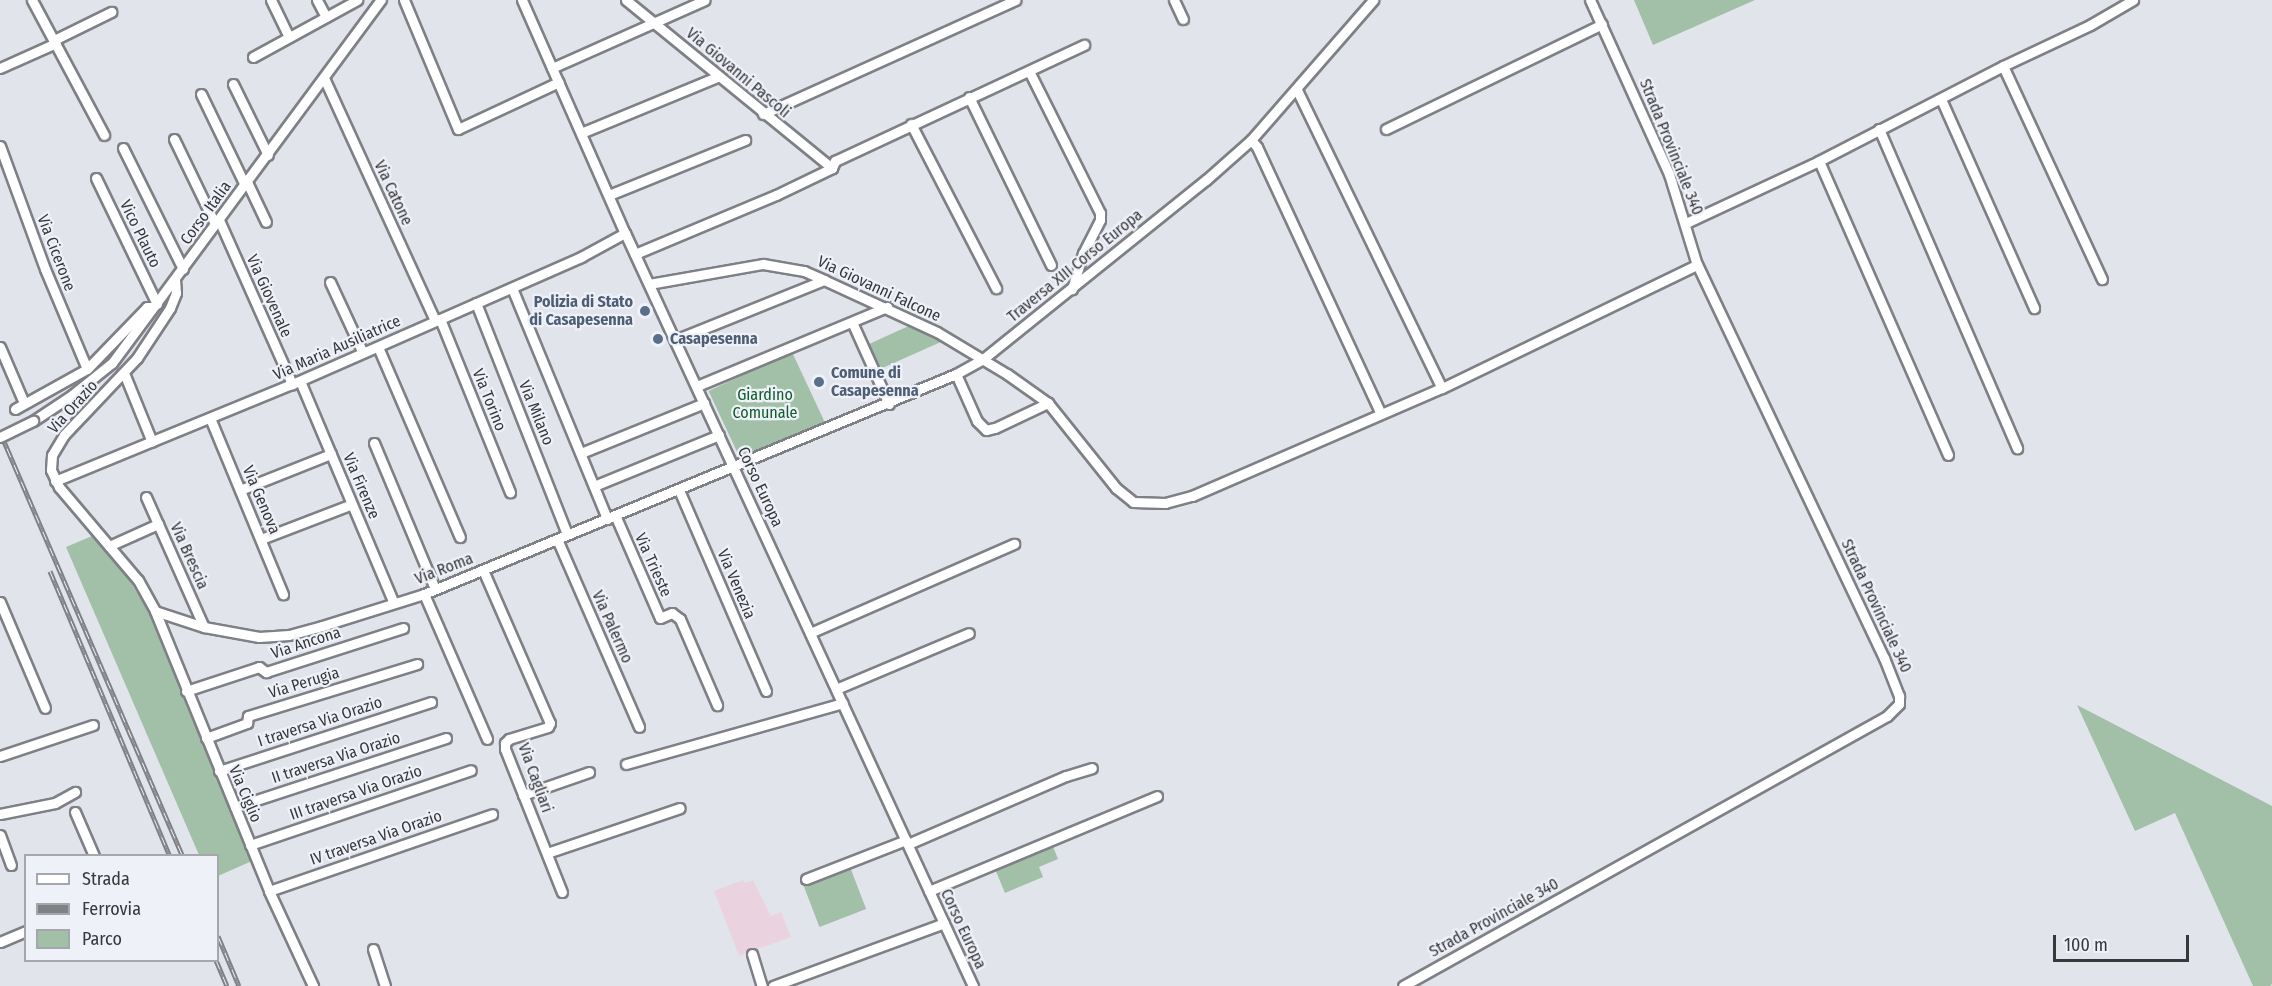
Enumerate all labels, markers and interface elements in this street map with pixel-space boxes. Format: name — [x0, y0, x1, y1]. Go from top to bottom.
street label: Via Giovanni Pascoli — [682, 24, 794, 122]
street label: Strada Provinciale 340 — [1635, 76, 1707, 218]
street label: Via Catone — [370, 158, 416, 228]
street label: Corso Italia — [177, 178, 235, 248]
street label: Vico Plauto — [115, 197, 165, 271]
street label: Traversa XIII Corso Europa — [1004, 206, 1146, 326]
street label: Via Cicerone — [33, 212, 79, 294]
street label: Via Giovenale — [242, 252, 296, 340]
street label: Via Giovanni Falcone — [814, 252, 944, 326]
place label: Polizia di Stato di Casapesenna — [529, 292, 633, 330]
marker: Polizia di Stato di Casapesenna — [638, 304, 652, 318]
street label: Via Maria Ausiliatrice — [270, 311, 404, 385]
place label: Casapesenna — [670, 329, 758, 349]
marker: Casapesenna — [651, 332, 665, 346]
place label: Comune di Casapesenna — [831, 363, 919, 401]
street label: Via Torino — [468, 366, 510, 434]
marker: Comune di Casapesenna — [812, 375, 826, 389]
street label: Via Orazio — [44, 376, 102, 438]
street label: Via Milano — [514, 378, 558, 448]
park label: Giardino Comunale — [732, 385, 798, 423]
street label: Corso Europa — [733, 444, 787, 530]
street label: Via Firenze — [339, 450, 383, 522]
street label: Via Genova — [238, 463, 284, 537]
street label: Via Brescia — [166, 520, 212, 592]
street label: Via Trieste — [630, 530, 676, 600]
street label: Strada Provinciale 340 — [1837, 536, 1915, 676]
street label: Via Venezia — [713, 546, 759, 622]
street label: Via Roma — [412, 549, 476, 589]
street label: Via Palermo — [588, 588, 636, 666]
street label: Via Ancona — [269, 623, 343, 663]
street label: Via Perugia — [266, 663, 342, 703]
street label: I traversa Via Orazio — [255, 693, 385, 751]
street label: II traversa Via Orazio — [269, 728, 403, 788]
street label: Via Cagliari — [514, 741, 556, 815]
street label: III traversa Via Orazio — [287, 761, 425, 825]
street label: Via Ciglio — [224, 763, 266, 825]
street label: IV traversa Via Orazio — [308, 806, 444, 870]
legend — [24, 854, 219, 962]
text: Strada — [82, 868, 130, 890]
street label: Strada Provinciale 340 — [1426, 874, 1562, 962]
street label: Corso Europa — [936, 886, 990, 972]
text: Ferrovia — [82, 898, 141, 920]
scale bar — [2056, 923, 2192, 961]
text: Parco — [82, 928, 122, 950]
text: 100 m — [2064, 934, 2108, 956]

